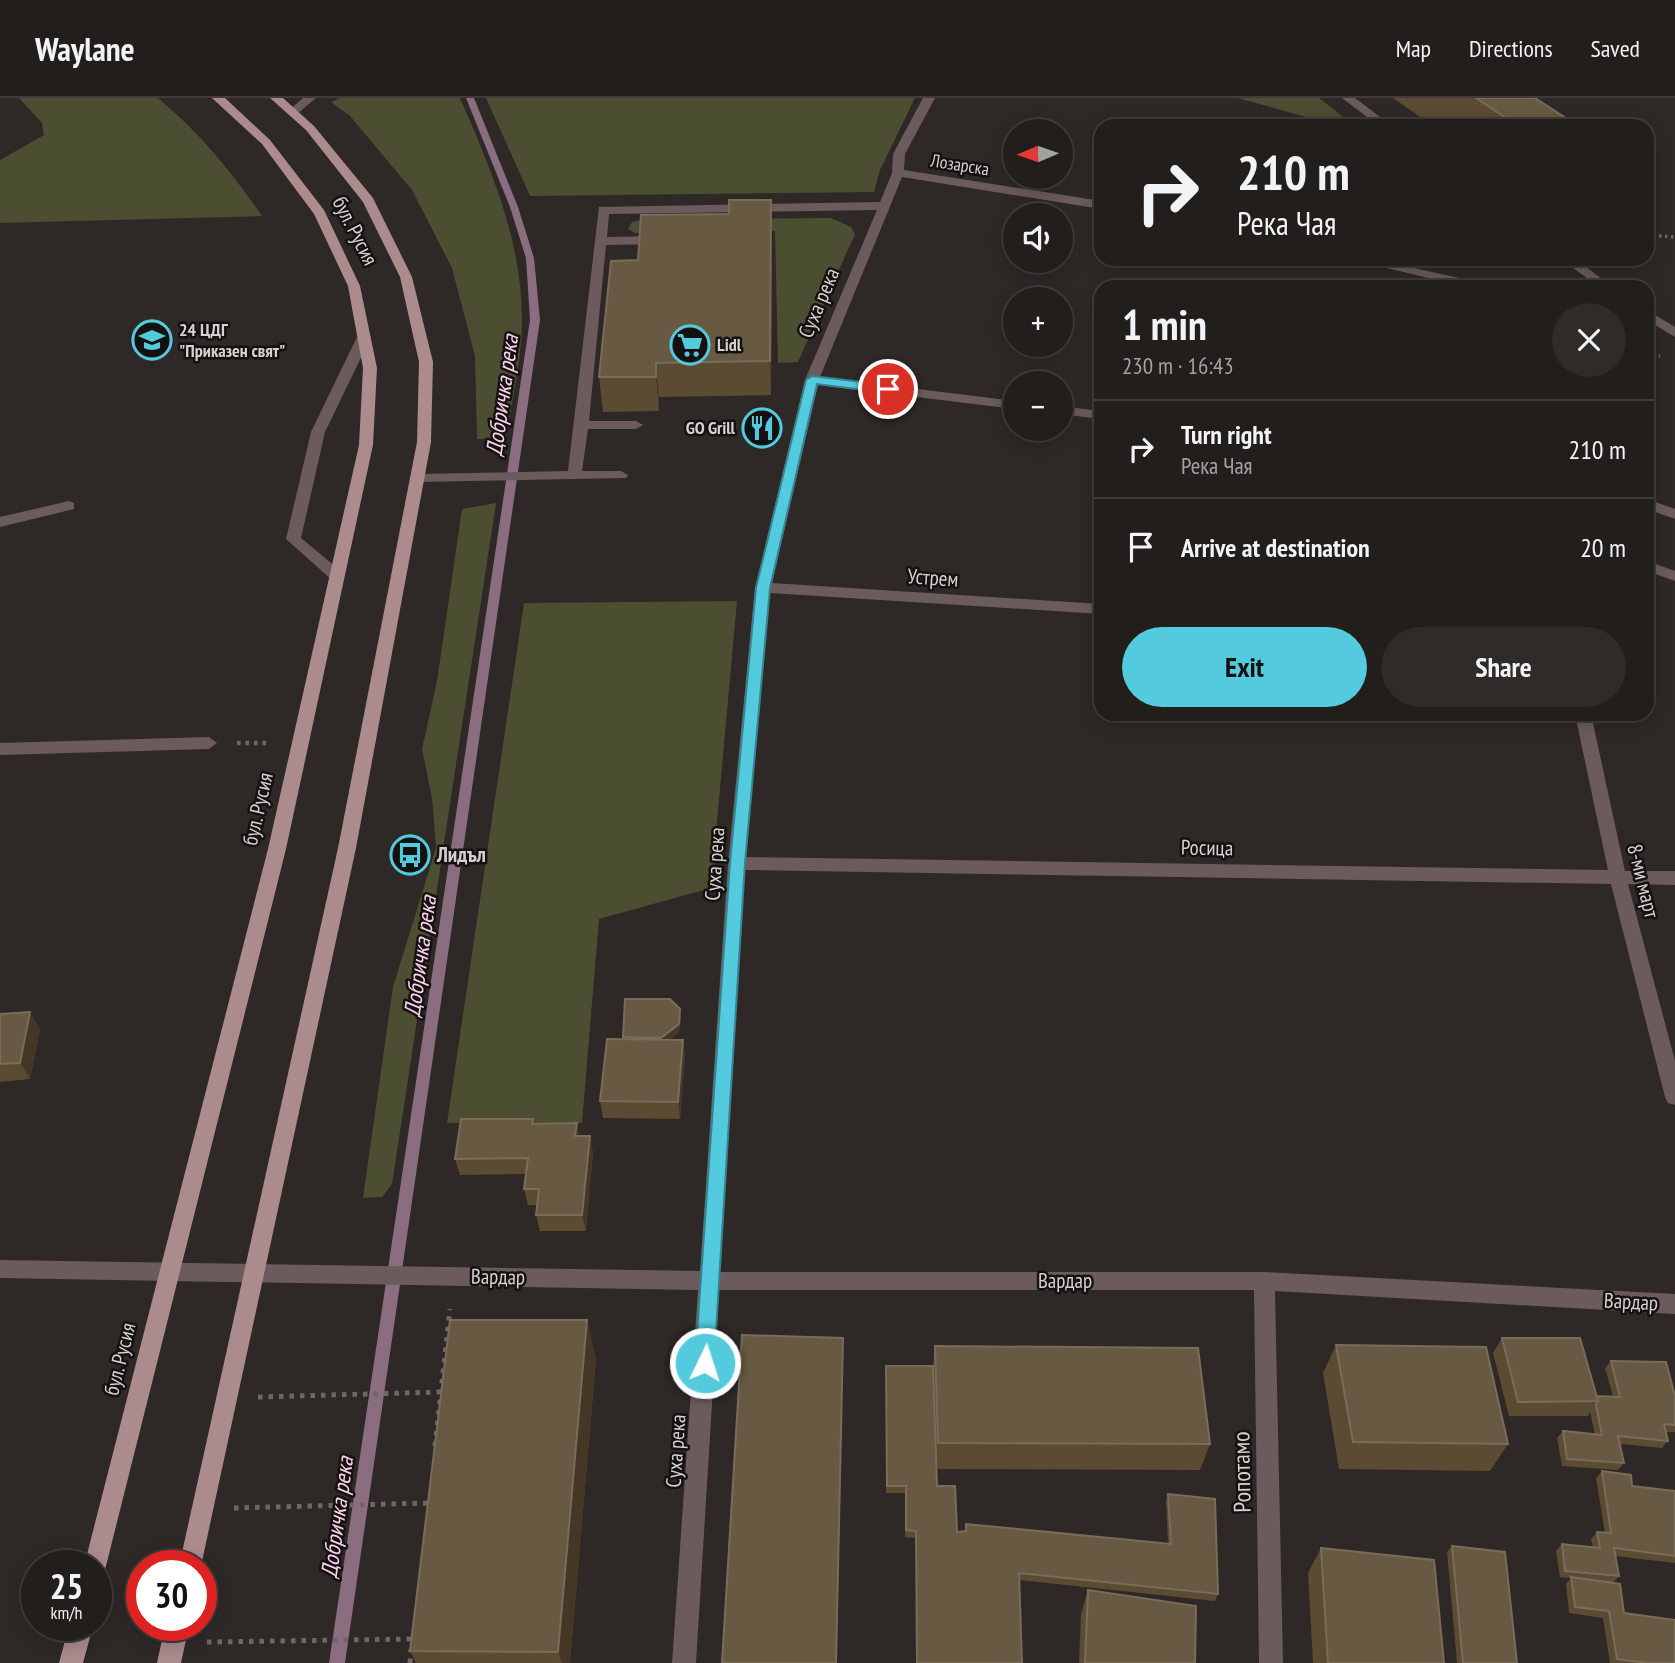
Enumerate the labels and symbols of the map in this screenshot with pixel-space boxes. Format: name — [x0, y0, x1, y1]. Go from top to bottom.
north arrow — [1003, 119, 1073, 189]
street label: Лозарска — [928, 148, 991, 180]
street label: бул. Русия — [327, 192, 384, 270]
street label: Суха река — [792, 264, 845, 342]
place label: 24 ЦДГ "Приказен свят" — [179, 318, 285, 362]
school or university icon: 24 ЦДГ "Приказен свят" — [131, 319, 173, 361]
supermarket icon: Lidl — [669, 324, 711, 366]
water label: Добричка река — [479, 331, 525, 458]
place label: Lidl — [717, 333, 742, 356]
pin — [858, 359, 918, 419]
restaurant icon: GO Grill — [741, 407, 783, 449]
place label: GO Grill — [686, 416, 736, 439]
street label: Устрем — [907, 562, 959, 593]
street label: бул. Русия — [236, 770, 279, 848]
street label: Суха река — [698, 827, 731, 901]
bus stop icon: Лидъл — [389, 834, 431, 876]
street label: Росица — [1181, 834, 1233, 861]
place label: Лидъл — [436, 841, 486, 868]
street label: 8-ми март — [1621, 841, 1666, 921]
water label: Добричка река — [397, 892, 443, 1019]
street label: Вардар — [471, 1263, 525, 1290]
street label: Вардар — [1038, 1267, 1092, 1294]
street label: Вардар — [1603, 1287, 1659, 1316]
street label: бул. Русия — [97, 1320, 142, 1398]
position arrow — [668, 1326, 742, 1400]
street label: Суха река — [659, 1414, 692, 1488]
street label: Ропотамо — [1225, 1431, 1258, 1513]
water label: Добричка река — [314, 1453, 360, 1580]
speed limit sign: 30 — [126, 1550, 217, 1641]

